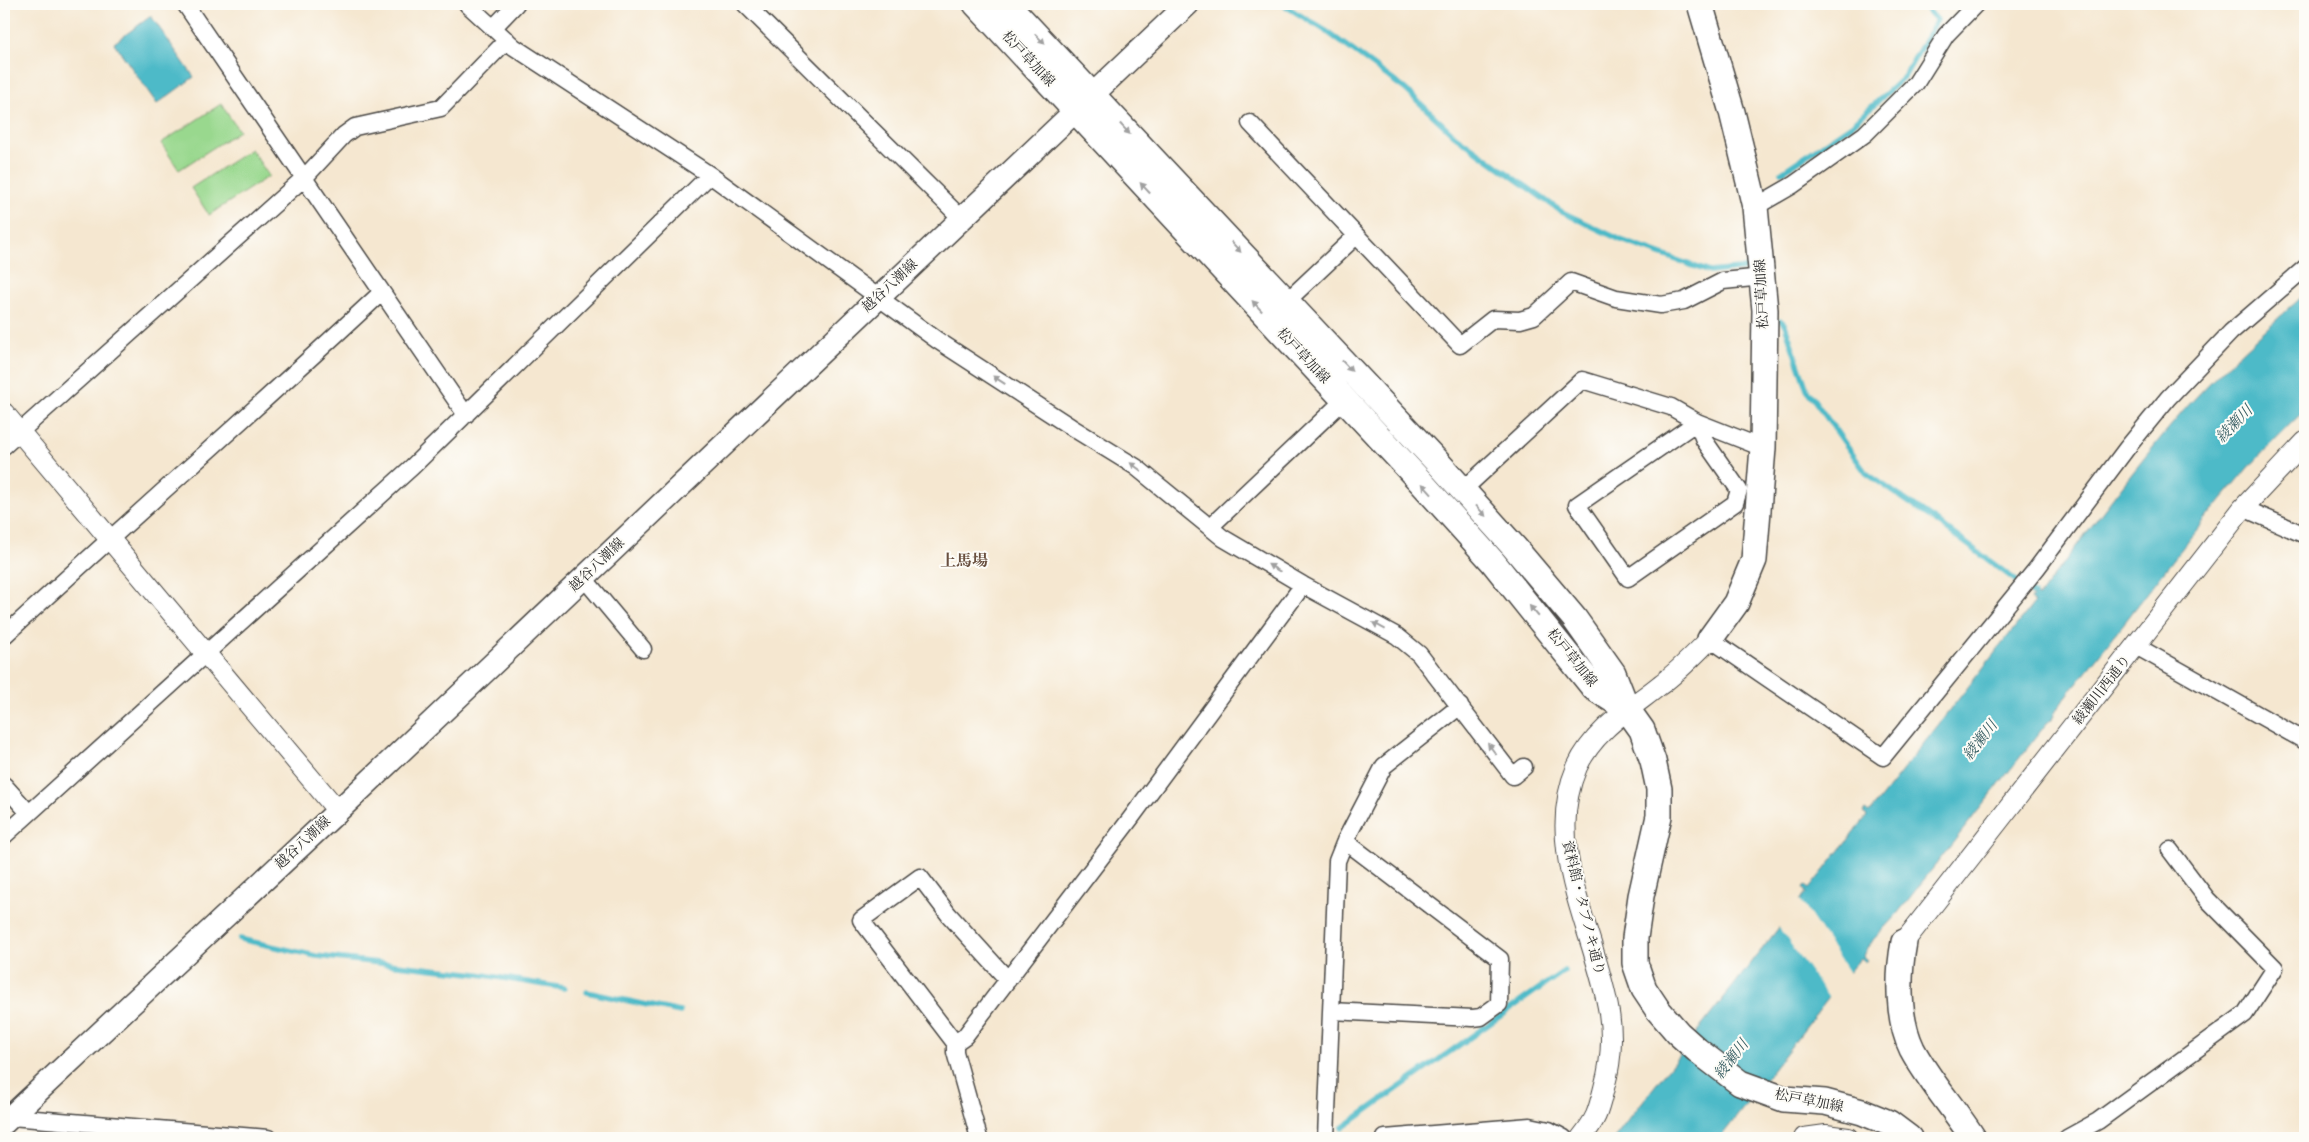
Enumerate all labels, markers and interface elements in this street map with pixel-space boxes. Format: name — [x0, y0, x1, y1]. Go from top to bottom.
street label: 松戸草加線 — [999, 28, 1058, 89]
one-way arrow — [1034, 33, 1046, 45]
one-way arrow — [1119, 122, 1131, 134]
one-way arrow — [1140, 181, 1151, 194]
one-way arrow — [1230, 241, 1242, 253]
street label: 越谷八潮線 — [859, 256, 920, 315]
street label: 松戸草加線 — [1752, 259, 1771, 329]
one-way arrow — [1251, 300, 1262, 313]
street label: 松戸草加線 — [1274, 325, 1333, 386]
one-way arrow — [1341, 359, 1353, 371]
one-way arrow — [992, 376, 1006, 385]
water label: 綾瀬川 — [2213, 401, 2257, 446]
one-way arrow — [1129, 462, 1143, 472]
one-way arrow — [1421, 484, 1433, 496]
one-way arrow — [1476, 504, 1487, 517]
street label: 越谷八潮線 — [566, 535, 627, 594]
district label: 上馬場 — [940, 552, 988, 570]
one-way arrow — [1266, 564, 1281, 572]
one-way arrow — [1529, 605, 1540, 618]
one-way arrow — [1372, 622, 1386, 631]
street label: 松戸草加線 — [1545, 626, 1600, 690]
street label: 綾瀬川西通り — [2070, 652, 2133, 727]
water label: 綾瀬川 — [1960, 716, 2002, 763]
one-way arrow — [1487, 742, 1497, 756]
street label: 越谷八潮線 — [272, 813, 333, 872]
street label: 資料館・タブノキ通り — [1559, 839, 1607, 977]
water label: 綾瀬川 — [1711, 1035, 1753, 1082]
street label: 松戸草加線 — [1773, 1086, 1845, 1115]

